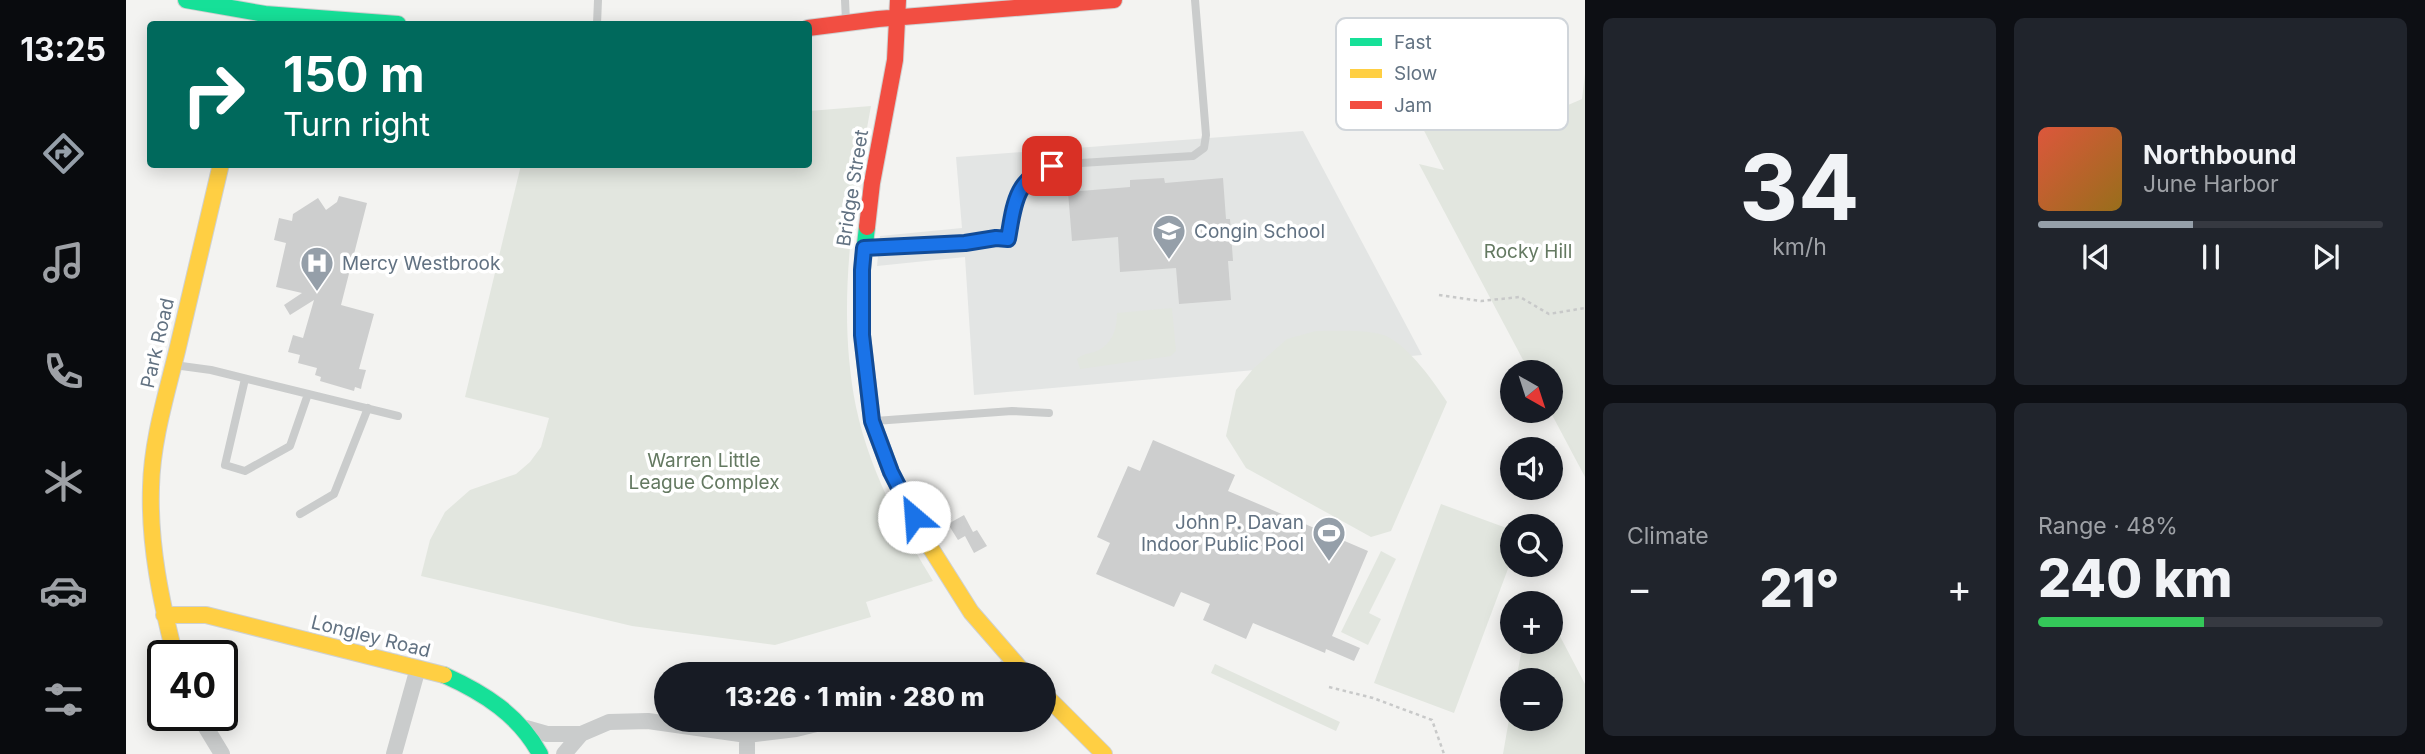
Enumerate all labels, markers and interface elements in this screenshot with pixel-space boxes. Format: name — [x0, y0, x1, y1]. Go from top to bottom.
legend — [1336, 18, 1568, 130]
text: 13:25 — [20, 30, 106, 69]
text: Fast — [1394, 31, 1432, 54]
text: 150 m — [283, 45, 425, 104]
icon: right — [168, 49, 259, 140]
text: Slow — [1394, 62, 1437, 85]
text: Jam — [1394, 94, 1432, 117]
text: Turn right — [283, 105, 430, 144]
street label: Bridge Street — [832, 128, 873, 248]
icon: directions — [39, 129, 88, 178]
text: 34 — [1739, 132, 1860, 242]
pin — [1022, 136, 1082, 196]
text: Northbound — [2143, 139, 2297, 170]
icon: arrive — [1033, 147, 1071, 185]
text: June Harbor — [2143, 170, 2279, 198]
school or university icon: Congin School — [1150, 212, 1188, 261]
place label: Congin School — [1194, 220, 1325, 243]
text: km/h — [1772, 233, 1827, 261]
icon: music — [39, 238, 88, 287]
icon: previous — [2077, 238, 2115, 276]
icon: pause — [2192, 238, 2230, 276]
icon: next — [2307, 238, 2345, 276]
park label: Rocky Hill — [1484, 240, 1572, 263]
hospital icon: Mercy Westbrook — [298, 244, 336, 293]
place label: Mercy Westbrook — [342, 252, 501, 275]
street label: Park Road — [136, 296, 179, 390]
icon: phone — [39, 347, 88, 396]
north arrow — [1500, 360, 1563, 424]
map controls — [1500, 360, 1563, 731]
button: sound — [1500, 437, 1563, 500]
park label: Warren Little League Complex — [628, 449, 780, 494]
icon: climate — [39, 457, 88, 506]
position arrow — [877, 480, 951, 554]
place label: John P. Davan Indoor Public Pool — [1141, 511, 1304, 556]
text: Range · 48% — [2038, 512, 2178, 540]
sports icon: John P. Davan Indoor Public Pool — [1310, 514, 1348, 563]
button: search — [1500, 514, 1563, 577]
text: Climate — [1627, 522, 1709, 550]
text: 240 km — [2038, 547, 2233, 610]
text: 21° — [1759, 557, 1840, 620]
text: − — [1627, 565, 1652, 611]
text: + — [1947, 565, 1972, 611]
icon: car — [39, 566, 88, 615]
button: + — [1500, 591, 1563, 654]
street label: Longley Road — [309, 611, 433, 662]
speed limit sign: 40 — [147, 640, 238, 731]
button: − — [1500, 668, 1563, 731]
icon: filters — [39, 675, 88, 724]
text: 13:26 · 1 min · 280 m — [725, 681, 985, 712]

